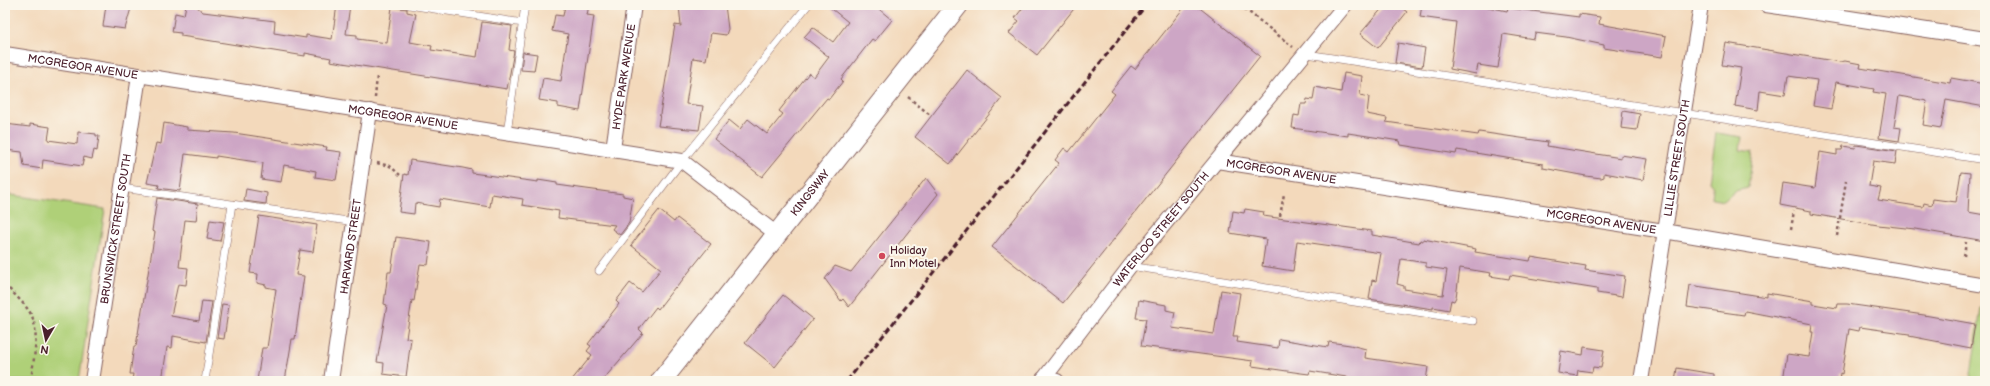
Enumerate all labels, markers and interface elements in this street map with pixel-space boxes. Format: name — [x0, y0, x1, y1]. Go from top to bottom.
street label: HYDE PARK AVENUE — [609, 23, 638, 131]
street label: MCGREGOR AVENUE — [27, 51, 139, 81]
street label: LILLIE STREET SOUTH — [1661, 98, 1692, 217]
street label: MCGREGOR AVENUE — [347, 102, 459, 132]
street label: BRUNSWICK STREET SOUTH — [97, 153, 133, 305]
street label: MCGREGOR AVENUE — [1225, 156, 1337, 186]
street label: KINGSWAY — [788, 167, 832, 218]
street label: WATERLOO STREET SOUTH — [1110, 169, 1212, 289]
street label: HARVARD STREET — [337, 198, 364, 295]
street label: MCGREGOR AVENUE — [1545, 206, 1657, 236]
place label: Holiday Inn Motel — [890, 244, 936, 270]
marker: Holiday Inn Motel — [877, 251, 887, 261]
north arrow — [26, 320, 66, 360]
text: N — [39, 342, 50, 356]

